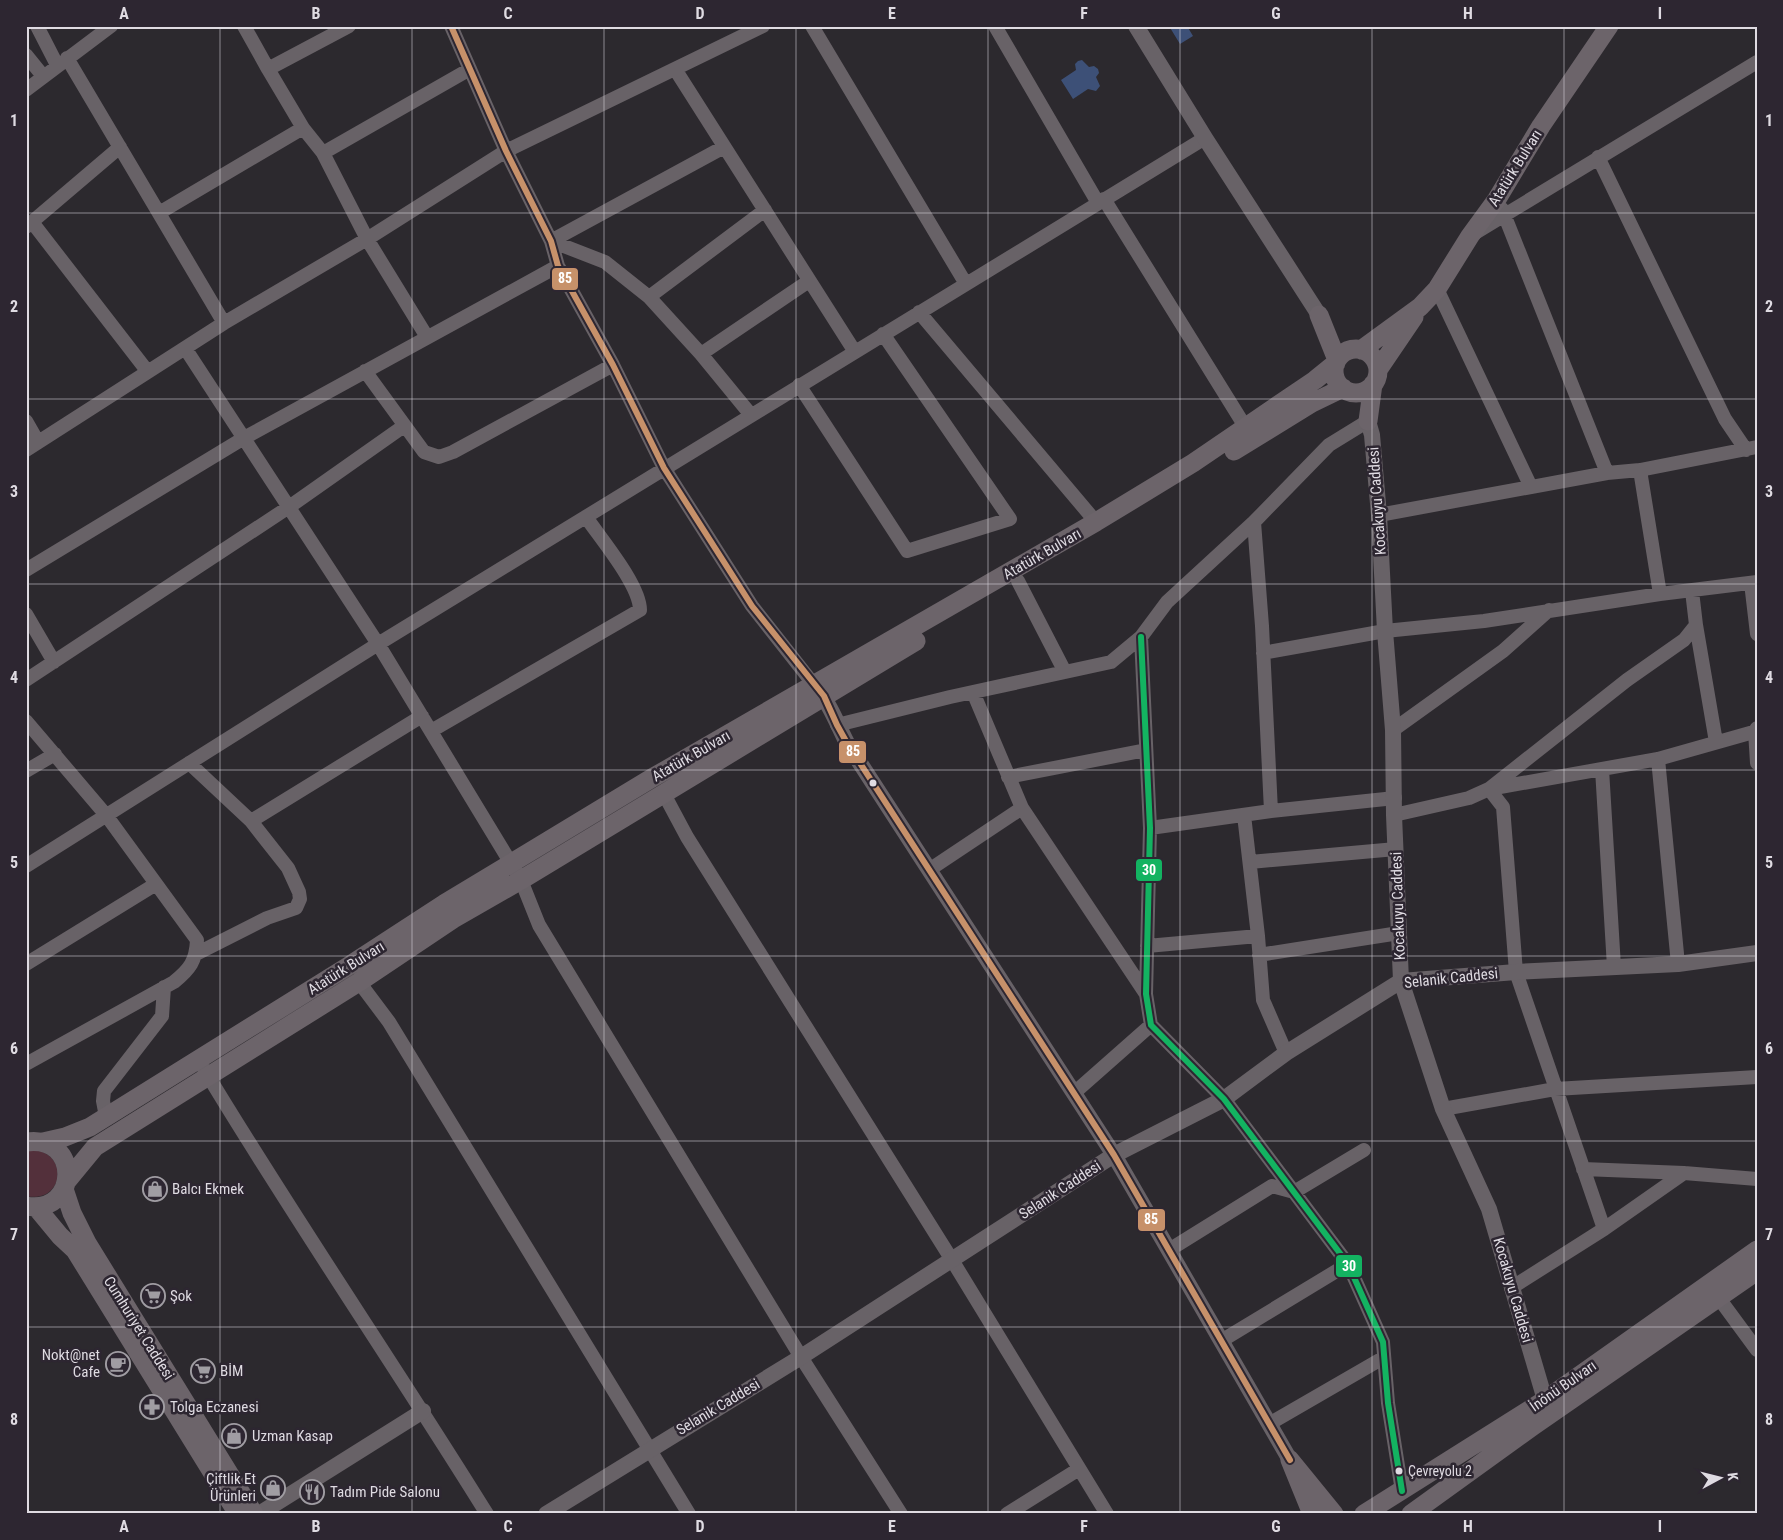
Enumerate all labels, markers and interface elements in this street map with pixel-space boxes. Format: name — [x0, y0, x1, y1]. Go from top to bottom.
text: A — [119, 4, 129, 23]
text: B — [312, 4, 321, 23]
text: C — [503, 4, 513, 23]
text: D — [695, 4, 705, 23]
text: E — [888, 4, 896, 23]
text: F — [1080, 4, 1088, 23]
text: G — [1271, 4, 1281, 23]
text: H — [1463, 4, 1473, 23]
text: I — [1658, 4, 1662, 23]
text: 1 — [10, 111, 18, 130]
text: 1 — [1765, 111, 1773, 130]
street label: Atatürk Bulvarı — [1484, 126, 1546, 210]
line badge: 85 — [551, 267, 579, 291]
text: 85 — [558, 270, 572, 286]
text: 2 — [10, 297, 18, 316]
text: 2 — [1765, 297, 1773, 316]
street label: Kocakuyu Caddesi — [1364, 446, 1390, 556]
text: 3 — [10, 482, 18, 501]
text: 3 — [1765, 482, 1773, 501]
street label: Atatürk Bulvarı — [1000, 524, 1084, 584]
text: 4 — [10, 668, 18, 687]
text: 4 — [1765, 668, 1773, 687]
street label: Atatürk Bulvarı — [649, 726, 733, 786]
line badge: 85 — [838, 740, 867, 764]
text: 85 — [846, 743, 860, 759]
unlabelled marker — [868, 778, 878, 788]
street label: Kocakuyu Caddesi — [1387, 851, 1409, 961]
text: 5 — [10, 853, 18, 872]
text: 5 — [1765, 853, 1773, 872]
line badge: 30 — [1135, 858, 1163, 882]
text: 30 — [1142, 862, 1156, 878]
street label: Atatürk Bulvarı — [304, 937, 388, 999]
street label: Selanik Caddesi — [1403, 964, 1499, 992]
text: 6 — [10, 1039, 18, 1058]
text: 6 — [1765, 1039, 1773, 1058]
street label: Selanik Caddesi — [1016, 1157, 1104, 1223]
shop icon: Balcı Ekmek — [142, 1176, 168, 1202]
place label: Balcı Ekmek — [172, 1180, 244, 1198]
line badge: 85 — [1137, 1208, 1166, 1232]
text: 85 — [1144, 1211, 1158, 1227]
text: 7 — [10, 1225, 18, 1244]
text: 7 — [1765, 1225, 1773, 1244]
street label: Kocakuyu Caddesi — [1489, 1235, 1537, 1345]
line badge: 30 — [1335, 1254, 1363, 1278]
text: 30 — [1342, 1258, 1356, 1274]
street label: Cumhuriyet Caddesi — [100, 1273, 178, 1383]
supermarket icon: Şok — [140, 1283, 166, 1309]
place label: Şok — [170, 1287, 192, 1305]
place label: Nokt@net Cafe — [42, 1346, 100, 1381]
cafe icon: Nokt@net Cafe — [105, 1351, 131, 1377]
street label: İnönü Bulvarı — [1526, 1357, 1600, 1415]
supermarket icon: BİM — [190, 1358, 216, 1384]
place label: BİM — [220, 1362, 243, 1380]
street label: Selanik Caddesi — [673, 1375, 763, 1439]
pharmacy icon: Tolga Eczanesi — [139, 1394, 165, 1420]
place label: Tolga Eczanesi — [170, 1398, 259, 1416]
text: 8 — [10, 1410, 18, 1429]
text: 8 — [1765, 1410, 1773, 1429]
shop icon: Uzman Kasap — [221, 1423, 247, 1449]
place label: Uzman Kasap — [252, 1427, 333, 1445]
north arrow — [1696, 1452, 1746, 1502]
place label: Çevreyolu 2 — [1408, 1463, 1472, 1479]
marker: Çevreyolu 2 — [1394, 1466, 1404, 1476]
place label: Çiftlik Et Ürünleri — [206, 1470, 256, 1505]
text: K — [1724, 1472, 1741, 1481]
shop icon: Çiftlik Et Ürünleri — [260, 1475, 286, 1501]
restaurant icon: Tadım Pide Salonu — [299, 1479, 325, 1505]
place label: Tadım Pide Salonu — [330, 1483, 440, 1501]
text: A — [119, 1517, 129, 1536]
text: B — [312, 1517, 321, 1536]
text: C — [503, 1517, 513, 1536]
text: D — [695, 1517, 705, 1536]
text: E — [888, 1517, 896, 1536]
text: F — [1080, 1517, 1088, 1536]
text: G — [1271, 1517, 1281, 1536]
text: H — [1463, 1517, 1473, 1536]
text: I — [1658, 1517, 1662, 1536]

